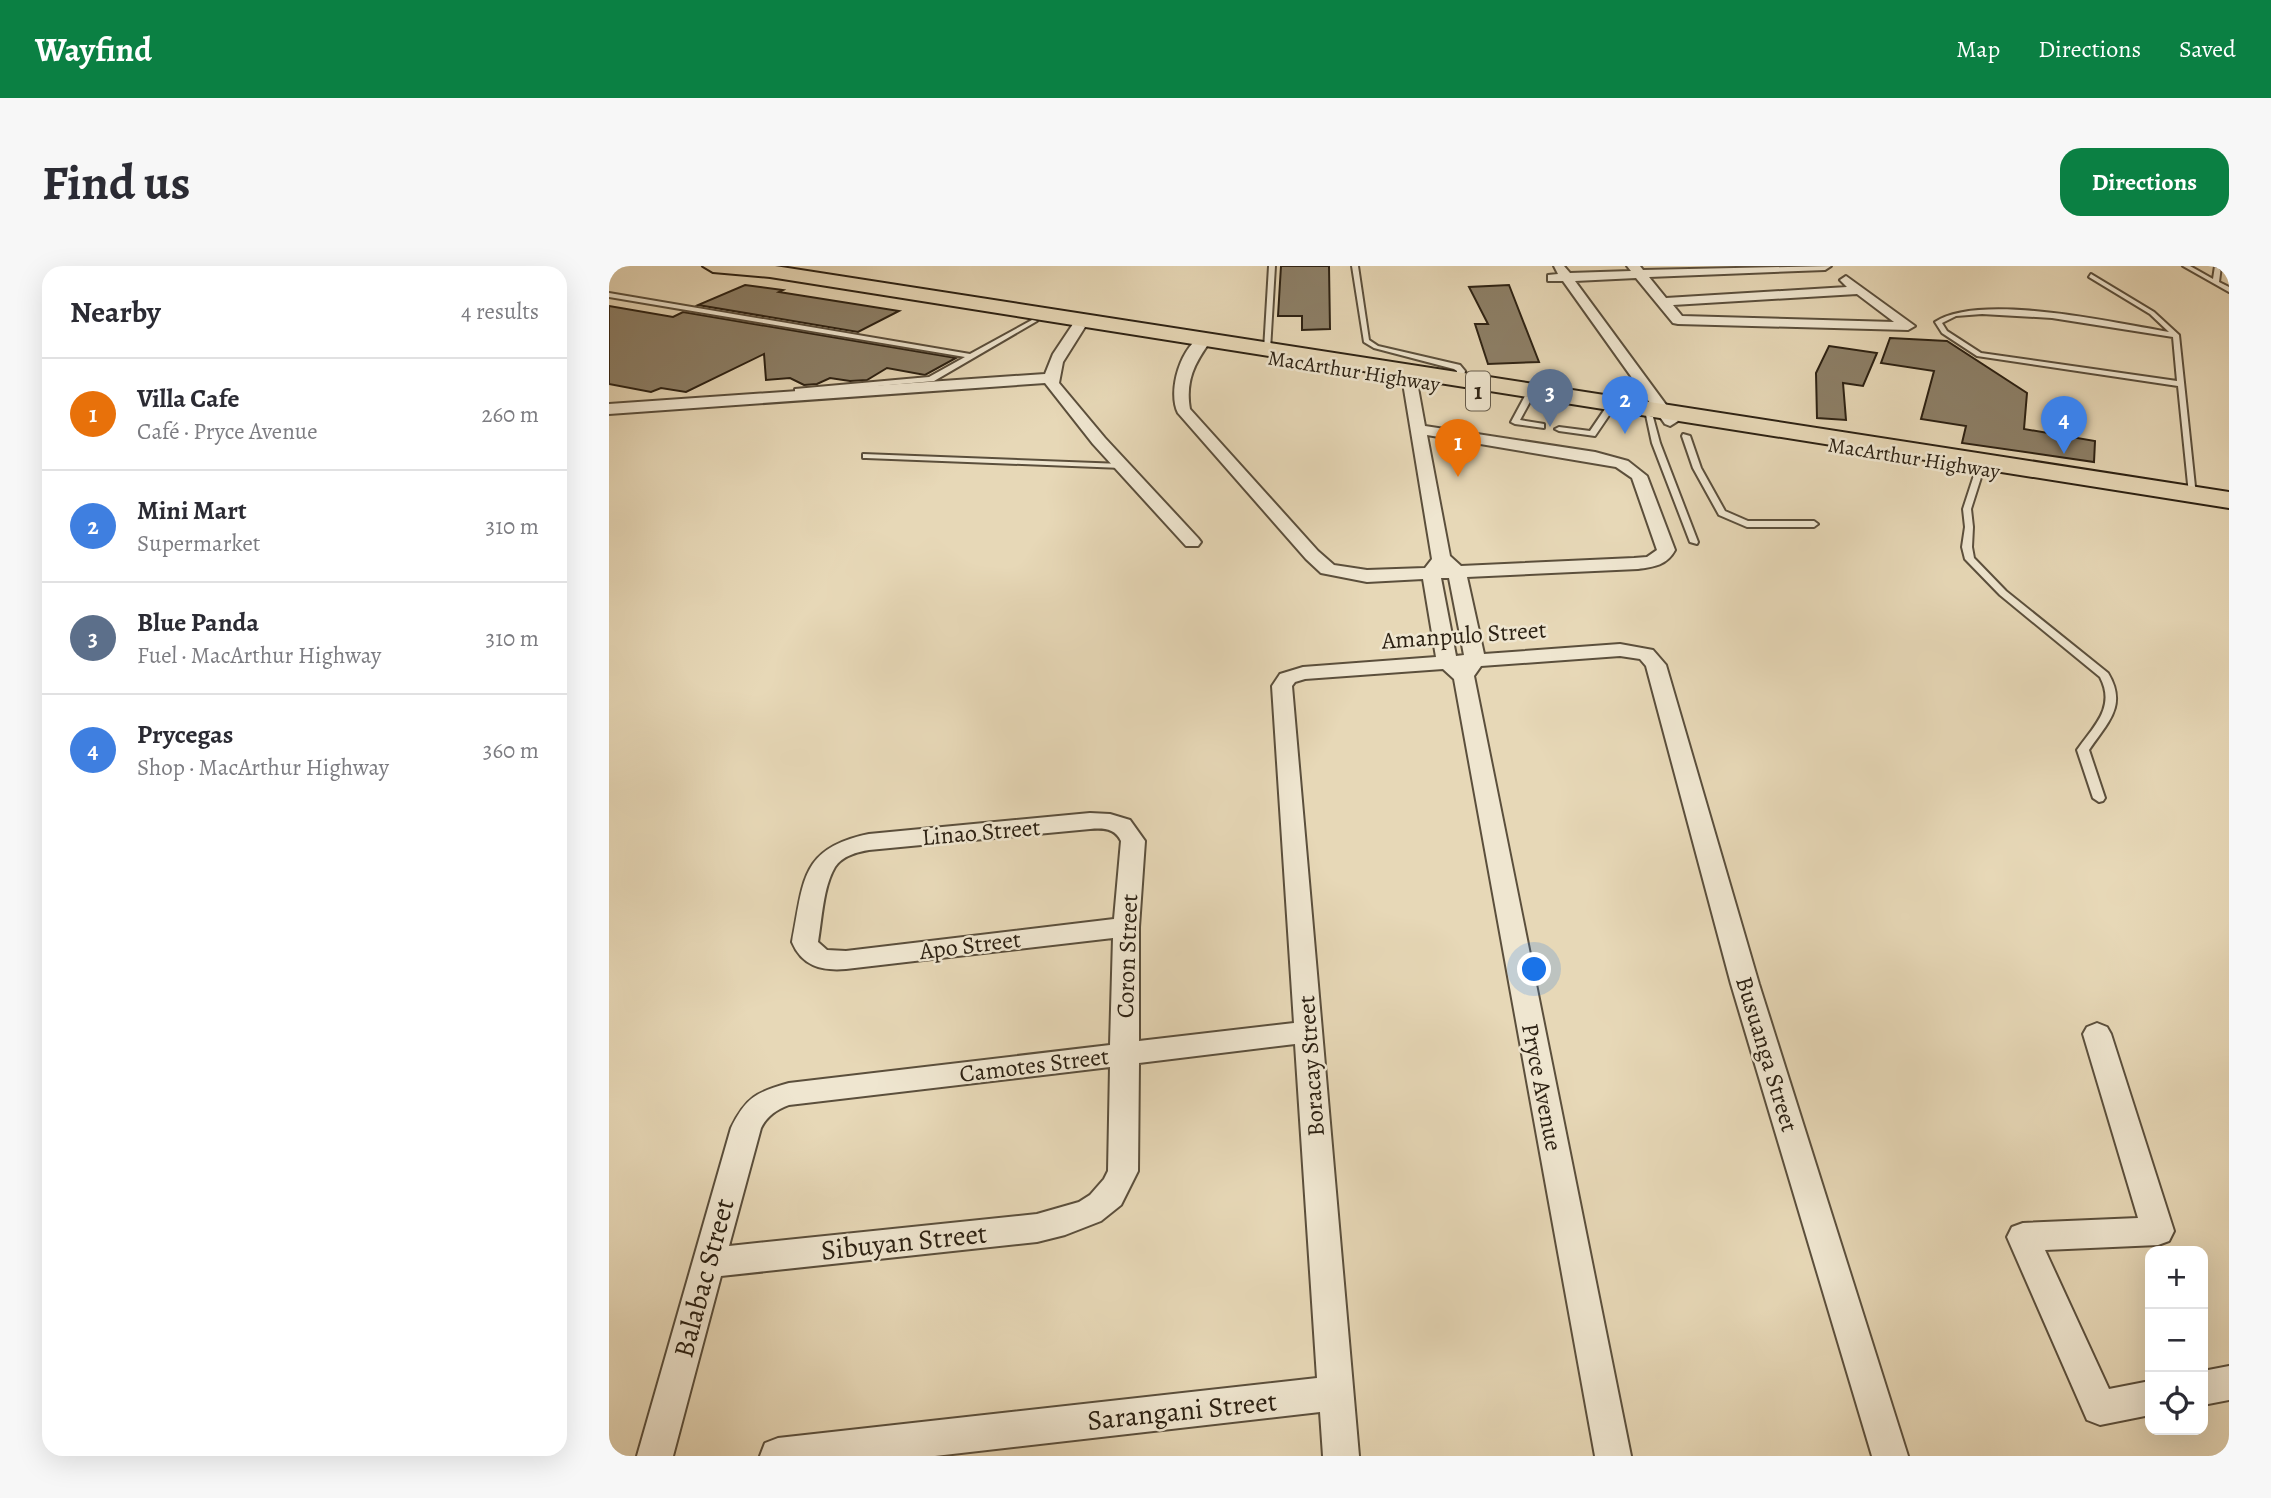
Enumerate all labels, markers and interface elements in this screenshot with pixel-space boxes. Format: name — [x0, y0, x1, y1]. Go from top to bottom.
text: Wayfind — [35, 27, 152, 72]
text: Map — [1956, 33, 2000, 65]
text: Directions — [2038, 33, 2141, 65]
text: Saved — [2179, 33, 2236, 65]
button: Directions — [2060, 148, 2229, 216]
text: Find us — [42, 149, 190, 216]
text: Nearby — [70, 292, 161, 332]
text: 4 results — [461, 296, 539, 327]
street label: MacArthur Highway — [1266, 344, 1443, 399]
pin: 3 — [1527, 369, 1573, 427]
road number: 1 — [1466, 372, 1490, 410]
pin: 2 — [1602, 376, 1648, 434]
text: Villa Cafe — [137, 381, 240, 416]
pin: 4 — [2041, 396, 2087, 454]
text: 1 — [89, 399, 97, 430]
text: 260 m — [481, 399, 539, 430]
text: Café · Pryce Avenue — [137, 416, 318, 447]
pin: 1 — [1435, 419, 1481, 477]
street label: MacArthur Highway — [1826, 431, 2003, 486]
text: Mini Mart — [137, 493, 247, 528]
text: 2 — [87, 511, 99, 542]
text: 310 m — [486, 511, 539, 542]
text: Supermarket — [137, 528, 260, 559]
text: Blue Panda — [137, 605, 259, 640]
street label: Amanpulo Street — [1380, 613, 1548, 657]
text: 3 — [88, 623, 98, 654]
text: 310 m — [486, 623, 539, 654]
text: Fuel · MacArthur Highway — [137, 640, 381, 671]
text: Prycegas — [137, 717, 233, 752]
text: 4 — [88, 735, 98, 766]
text: 360 m — [483, 735, 539, 766]
text: Shop · MacArthur Highway — [137, 752, 389, 783]
street label: Linao Street — [920, 811, 1042, 853]
street label: Coron Street — [1109, 893, 1145, 1019]
street label: Apo Street — [916, 923, 1023, 967]
your location — [1517, 952, 1551, 986]
street label: Busuanga Street — [1728, 972, 1806, 1136]
street label: Boracay Street — [1290, 994, 1332, 1138]
street label: Pryce Avenue — [1514, 1020, 1570, 1154]
street label: Camotes Street — [958, 1040, 1111, 1090]
street label: Balabac Street — [665, 1194, 743, 1362]
street label: Sibuyan Street — [819, 1214, 989, 1270]
map controls — [2145, 1246, 2208, 1435]
button: + — [2145, 1246, 2208, 1309]
button: − — [2145, 1309, 2208, 1372]
button: locate — [2145, 1372, 2208, 1435]
street label: Sarangani Street — [1085, 1382, 1279, 1440]

